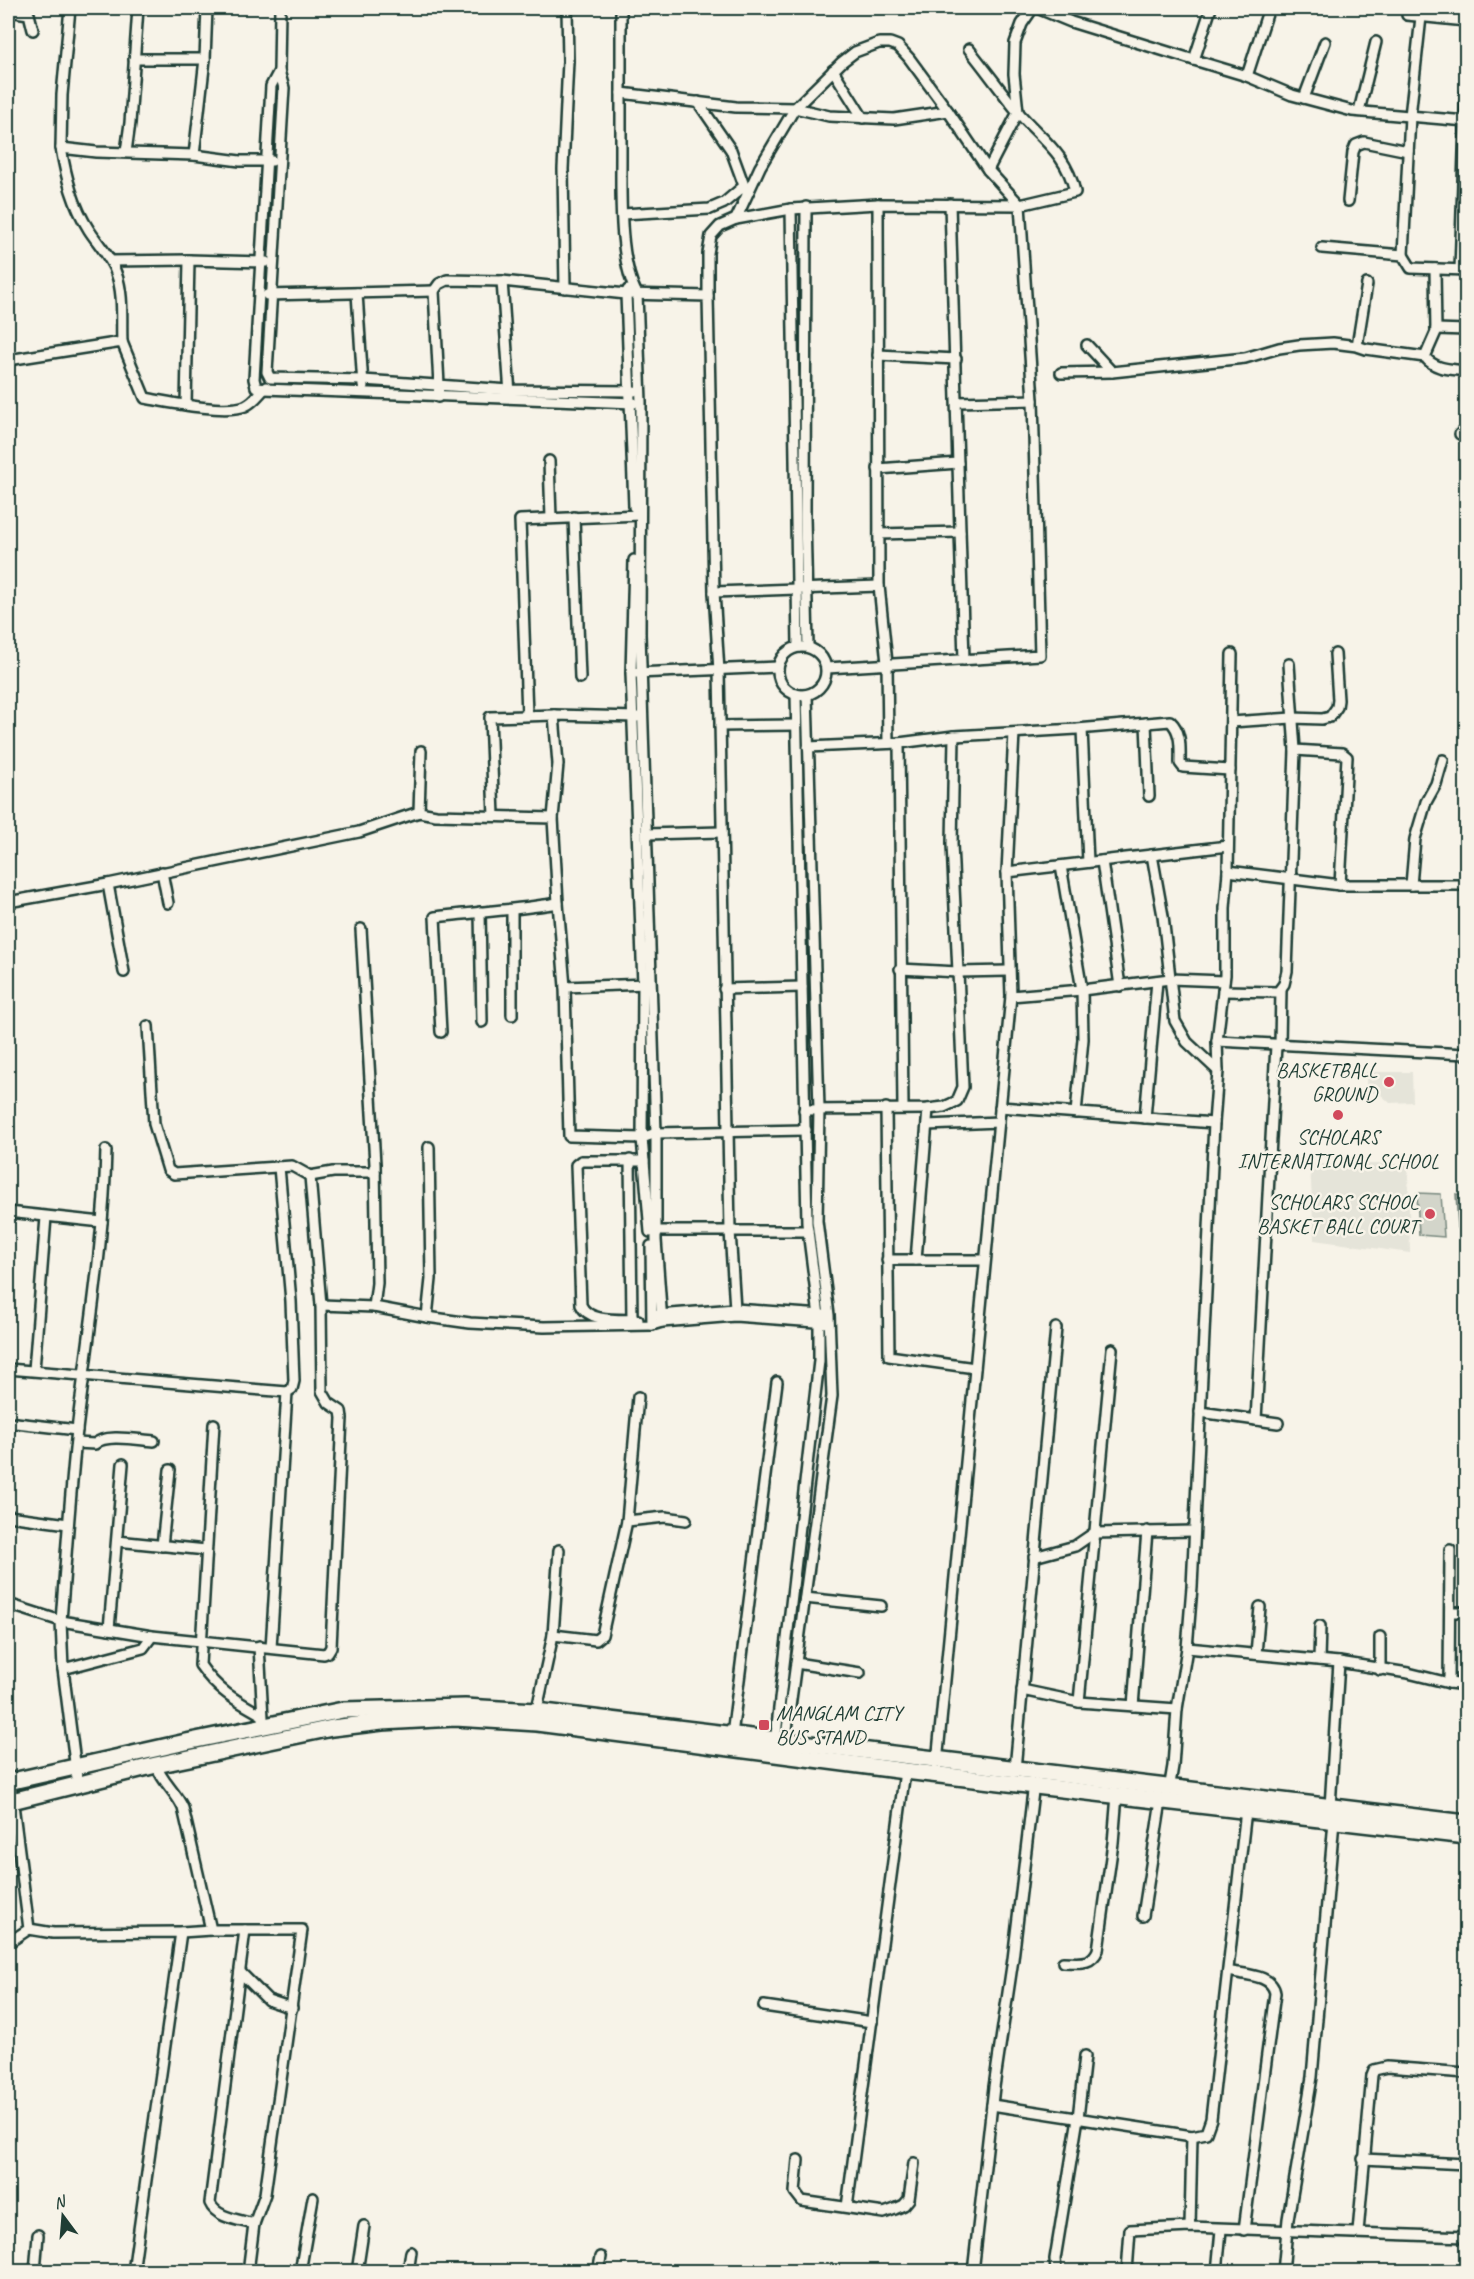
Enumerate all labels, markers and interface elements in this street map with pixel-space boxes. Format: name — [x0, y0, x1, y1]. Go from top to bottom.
place label: BASKETBALL GROUND — [1276, 1057, 1379, 1107]
marker: BASKETBALL GROUND — [1382, 1075, 1396, 1089]
marker: SCHOLARS INTERNATIONAL SCHOOL — [1331, 1108, 1345, 1122]
place label: SCHOLARS INTERNATIONAL SCHOOL — [1237, 1124, 1439, 1174]
place label: SCHOLARS SCHOOL BASKET BALL COURT — [1257, 1189, 1422, 1239]
marker: SCHOLARS SCHOOL BASKET BALL COURT — [1423, 1207, 1437, 1221]
place label: MANGLAM CITY BUS STAND — [776, 1700, 905, 1750]
marker: MANGLAM CITY BUS STAND — [757, 1718, 771, 1732]
north arrow — [33, 2186, 93, 2246]
text: N — [52, 2191, 70, 2214]

